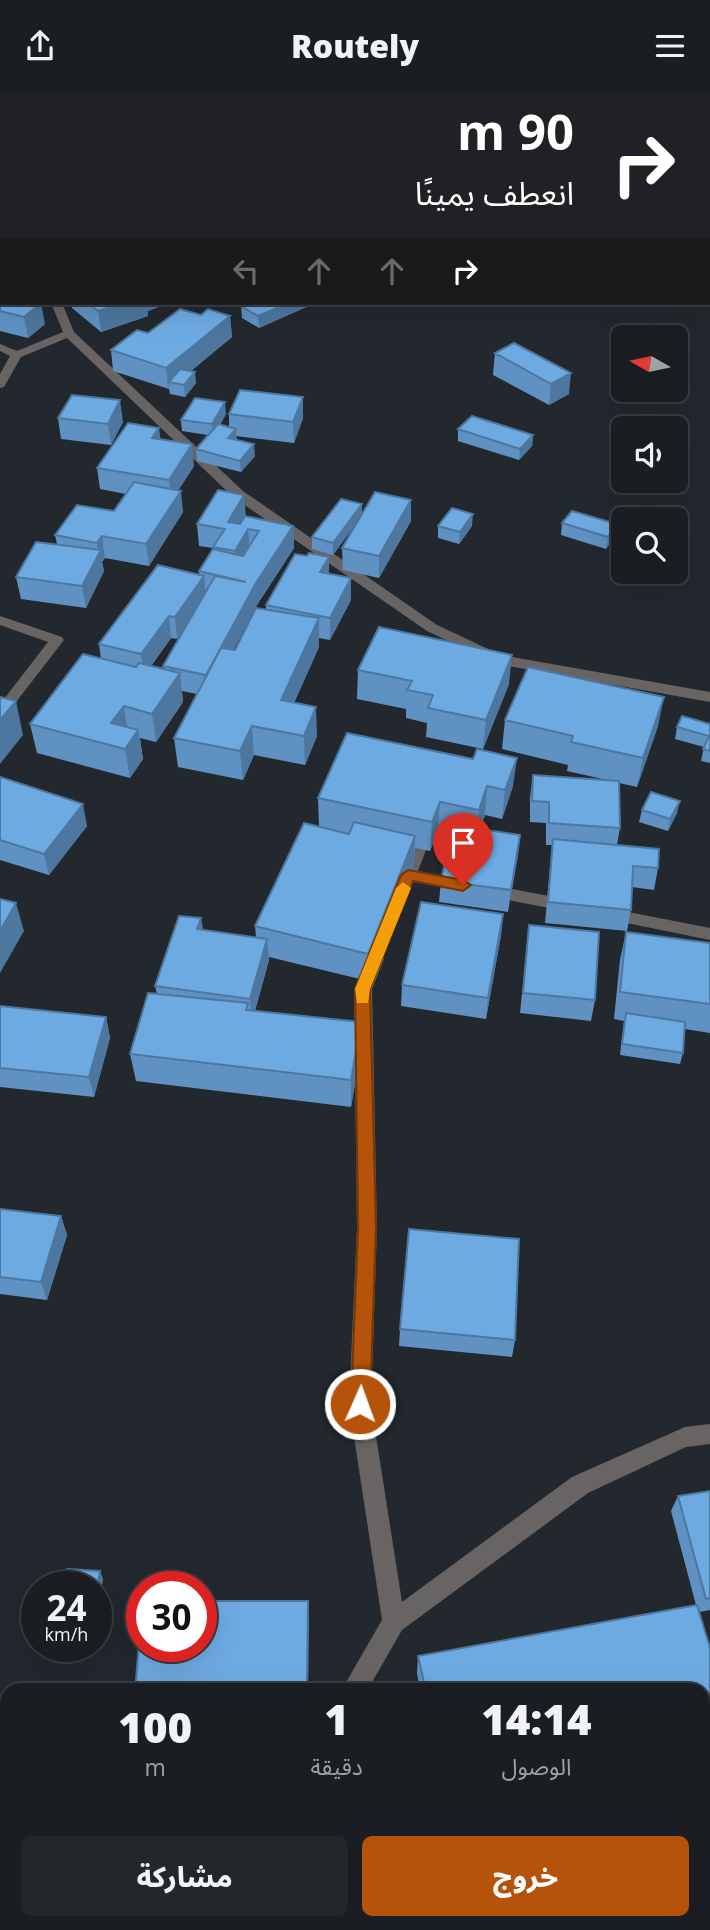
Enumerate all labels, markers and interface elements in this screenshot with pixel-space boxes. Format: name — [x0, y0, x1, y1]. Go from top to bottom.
text: Routely — [291, 24, 419, 67]
icon: share — [21, 27, 59, 65]
icon: menu — [651, 27, 689, 65]
text: 90 m — [457, 98, 574, 164]
icon: right — [598, 119, 689, 210]
text: انعطف يمينًا — [415, 171, 574, 214]
icon: left — [227, 252, 265, 290]
icon: ahead — [300, 252, 338, 290]
icon: ahead — [373, 252, 411, 290]
icon: right — [446, 252, 484, 290]
north arrow — [611, 325, 688, 403]
map controls — [611, 325, 688, 584]
button: sound — [611, 416, 688, 493]
button: search — [611, 507, 688, 584]
pin — [433, 813, 493, 885]
icon: arrive — [444, 824, 482, 862]
position arrow — [323, 1367, 397, 1441]
speed limit sign: 30 — [126, 1571, 217, 1662]
text: 24 — [46, 1584, 87, 1631]
text: km/h — [45, 1622, 88, 1646]
text: 1 — [324, 1690, 349, 1747]
text: 14:14 — [481, 1690, 592, 1747]
text: 100 — [118, 1698, 192, 1755]
text: دقيقة — [310, 1750, 363, 1782]
text: الوصول — [501, 1750, 571, 1782]
text: m — [145, 1751, 166, 1783]
button: مشاركة — [21, 1836, 348, 1916]
button: خروج — [362, 1836, 689, 1916]

